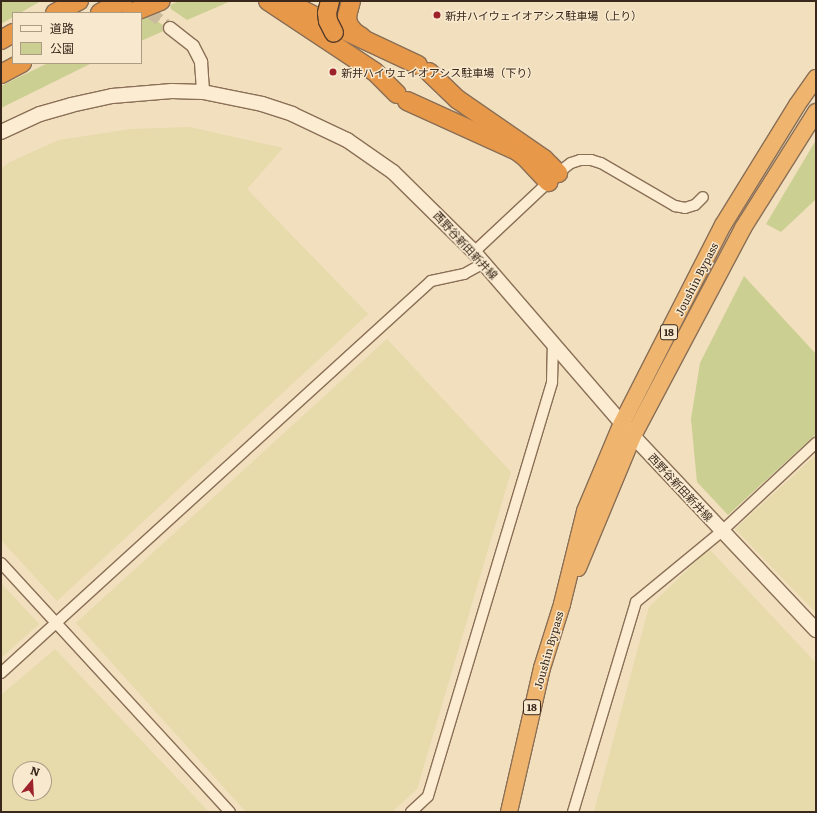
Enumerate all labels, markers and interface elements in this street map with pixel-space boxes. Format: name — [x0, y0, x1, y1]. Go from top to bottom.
place label: 新井ハイウェイオアシス駐車場（上り） — [445, 8, 643, 22]
marker: 新井ハイウェイオアシス駐車場（上り） — [432, 10, 442, 20]
legend — [12, 12, 142, 64]
text: 道路 — [50, 19, 74, 37]
text: 公園 — [50, 39, 74, 57]
place label: 新井ハイウェイオアシス駐車場（下り） — [341, 65, 539, 79]
marker: 新井ハイウェイオアシス駐車場（下り） — [328, 67, 338, 77]
street label: 西野谷新田新井線 — [431, 208, 501, 282]
street label: Joushin Bypass — [672, 240, 720, 318]
road number: 18 — [659, 324, 679, 340]
street label: 西野谷新田新井線 — [646, 450, 716, 524]
street label: Joushin Bypass — [531, 610, 565, 690]
road number: 18 — [522, 699, 542, 715]
north arrow — [12, 761, 52, 801]
text: N — [29, 762, 42, 780]

